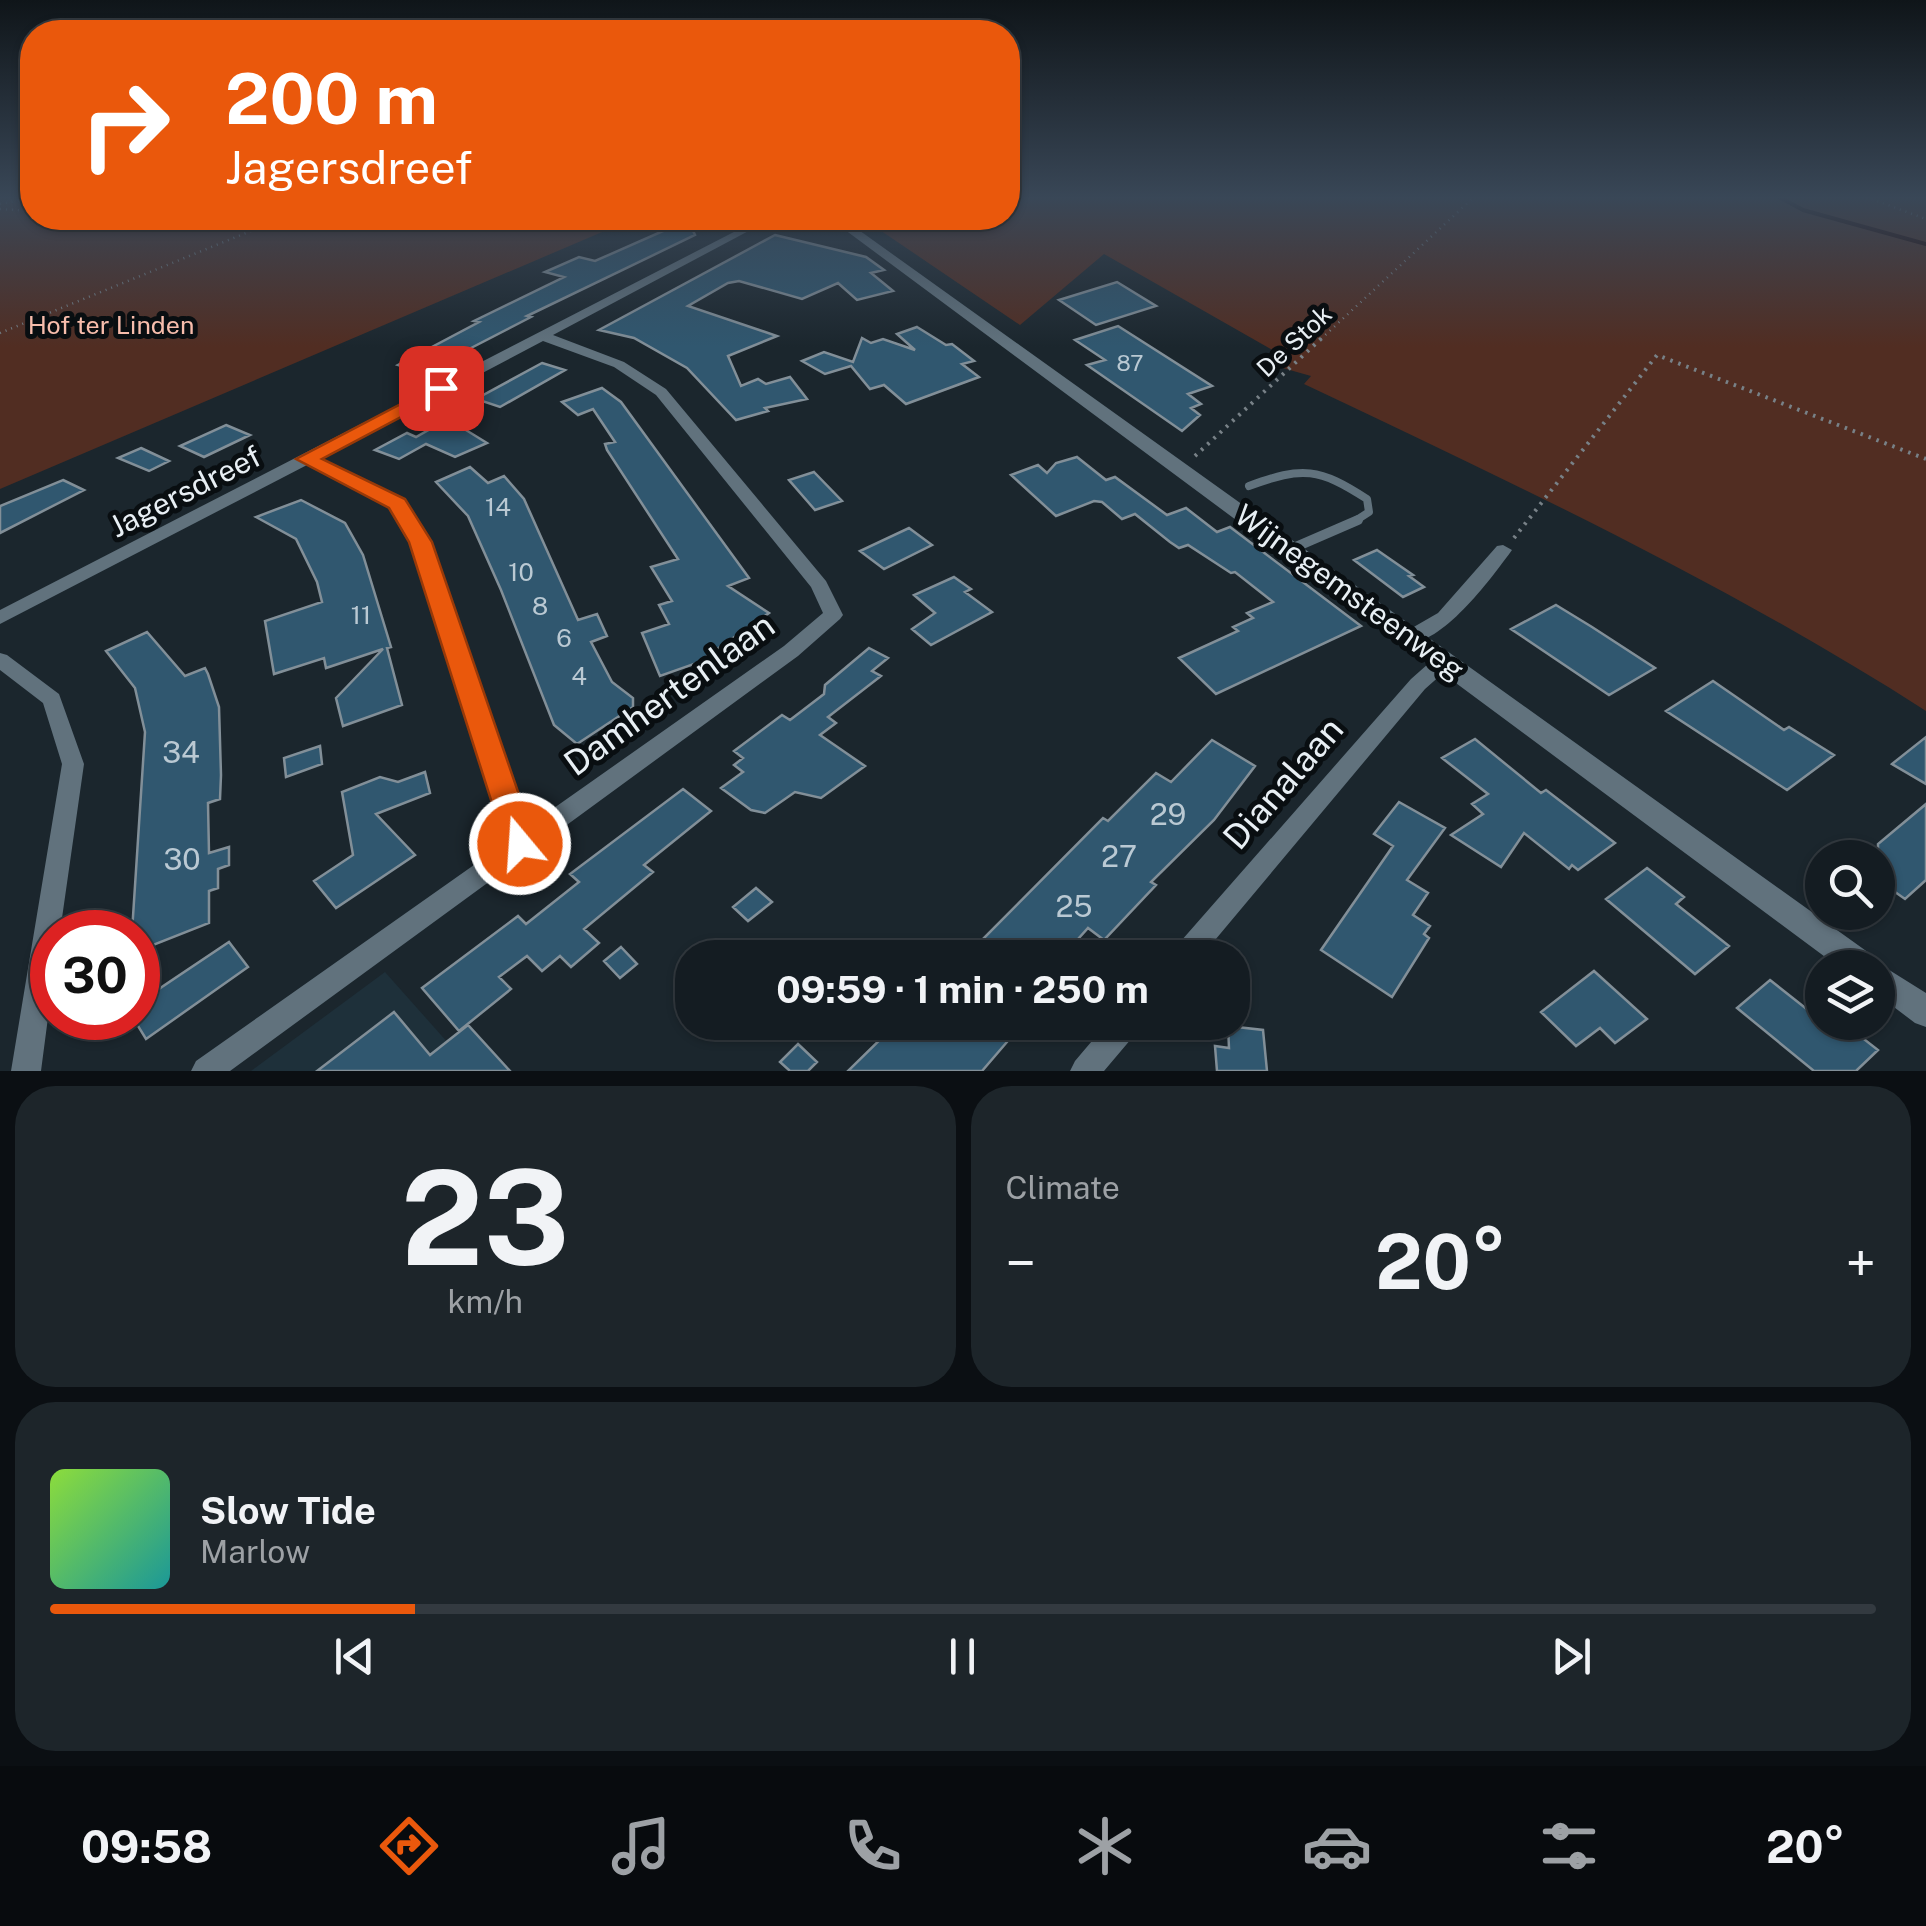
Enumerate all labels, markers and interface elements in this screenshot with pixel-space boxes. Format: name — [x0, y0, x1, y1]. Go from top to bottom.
text: 200 m — [225, 57, 438, 140]
icon: right — [60, 60, 190, 190]
text: Jagersdreef — [225, 141, 473, 194]
street label: De Stok — [1250, 299, 1338, 383]
park label: Hof ter Linden — [28, 310, 194, 340]
pin — [399, 346, 484, 431]
house number: 87 — [1116, 350, 1144, 376]
icon: arrive — [414, 361, 469, 416]
street label: Jagersdreef — [103, 437, 267, 545]
house number: 14 — [485, 492, 511, 522]
street label: Wijnegemsteenweg — [1228, 497, 1472, 687]
house number: 10 — [508, 557, 534, 587]
house number: 8 — [532, 591, 548, 621]
house number: 11 — [351, 600, 371, 630]
street label: Damhertenlaan — [556, 604, 782, 784]
house number: 6 — [556, 623, 572, 653]
house number: 4 — [571, 661, 587, 691]
street label: Dianalaan — [1215, 709, 1351, 857]
house number: 34 — [162, 734, 200, 770]
position arrow — [468, 792, 572, 896]
house number: 29 — [1150, 796, 1186, 832]
house number: 27 — [1101, 838, 1137, 874]
map controls — [1805, 840, 1895, 1040]
button: search — [1805, 840, 1895, 930]
house number: 30 — [163, 841, 201, 877]
house number: 25 — [1055, 888, 1093, 924]
speed limit sign: 30 — [30, 910, 160, 1040]
button: layers — [1805, 950, 1895, 1040]
text: 09:59 · 1 min · 250 m — [776, 967, 1149, 1012]
text: 23 — [401, 1142, 570, 1294]
text: Climate — [1006, 1169, 1120, 1206]
text: 20° — [1375, 1218, 1507, 1306]
text: − — [1006, 1231, 1036, 1295]
text: + — [1845, 1231, 1876, 1295]
text: km/h — [448, 1283, 523, 1320]
text: Slow Tide — [200, 1488, 376, 1533]
text: Marlow — [200, 1533, 310, 1570]
icon: previous — [327, 1629, 382, 1684]
icon: pause — [935, 1629, 990, 1684]
icon: next — [1544, 1629, 1599, 1684]
icon: directions — [374, 1811, 444, 1881]
icon: music — [606, 1811, 676, 1881]
icon: phone — [838, 1811, 908, 1881]
icon: climate — [1070, 1811, 1140, 1881]
icon: car — [1302, 1811, 1372, 1881]
icon: filters — [1534, 1811, 1604, 1881]
text: 09:58 — [81, 1820, 212, 1873]
text: 20° — [1766, 1820, 1845, 1873]

